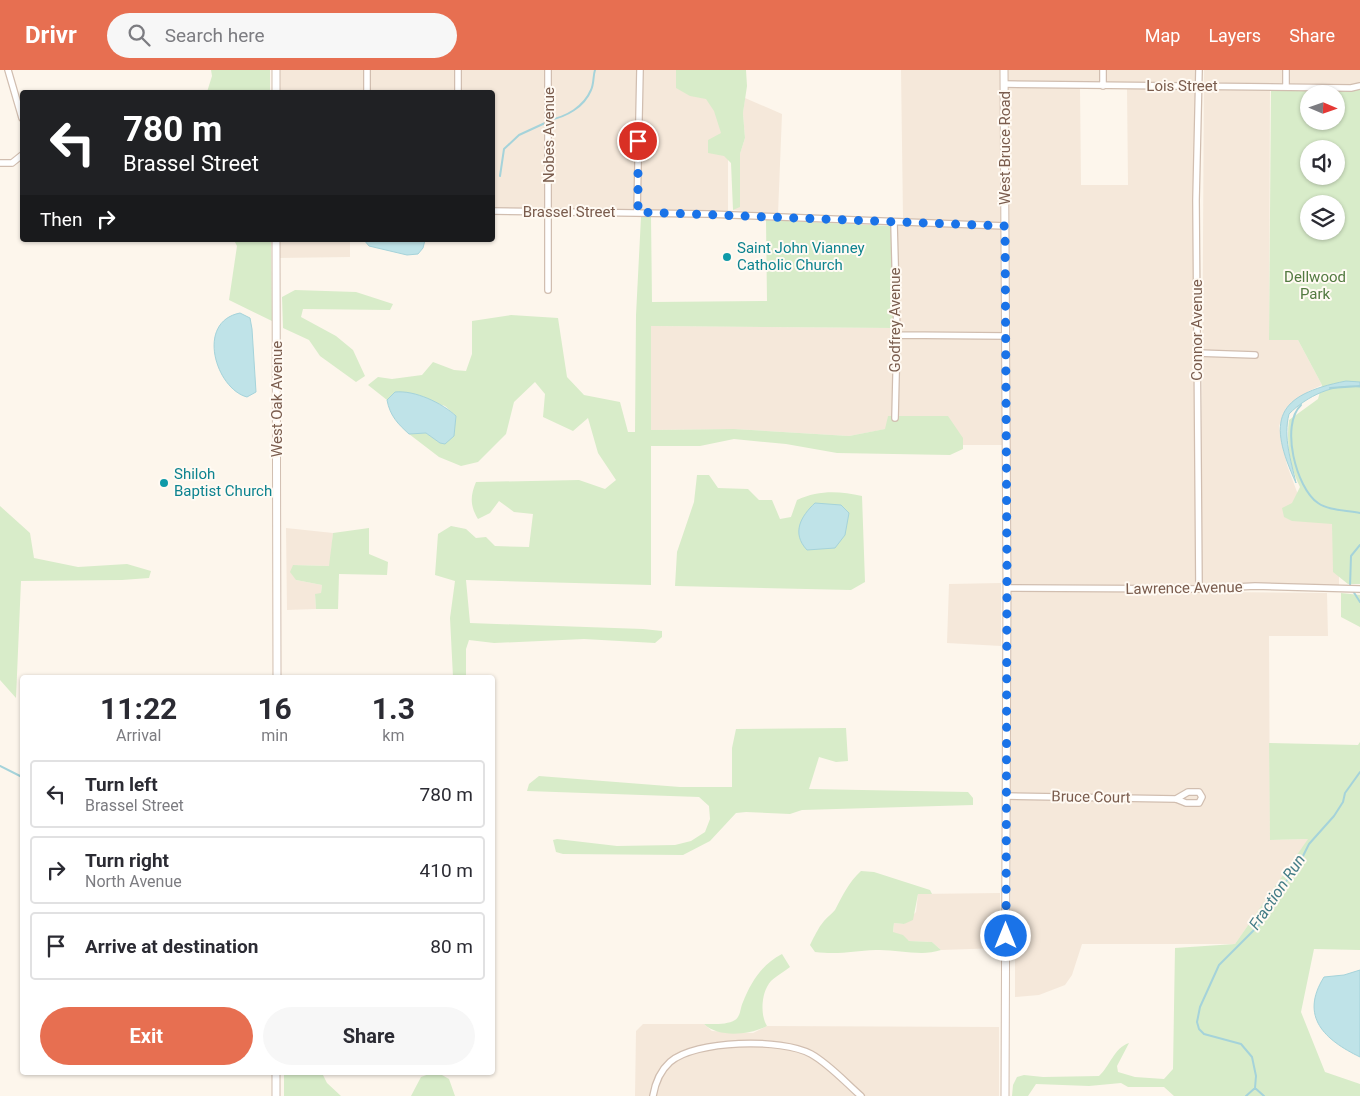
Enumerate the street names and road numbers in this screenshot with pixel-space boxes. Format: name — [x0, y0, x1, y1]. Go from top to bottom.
street label: Lois Street — [1146, 77, 1218, 95]
street label: Nobes Avenue — [540, 87, 558, 183]
street label: West Bruce Road — [996, 91, 1014, 205]
street label: Brassel Street — [523, 203, 615, 221]
street label: Godfrey Avenue — [886, 267, 904, 373]
street label: Connor Avenue — [1188, 279, 1206, 381]
street label: West Oak Avenue — [268, 341, 286, 457]
street label: Lawrence Avenue — [1125, 578, 1243, 598]
street label: Bruce Court — [1051, 787, 1131, 807]

